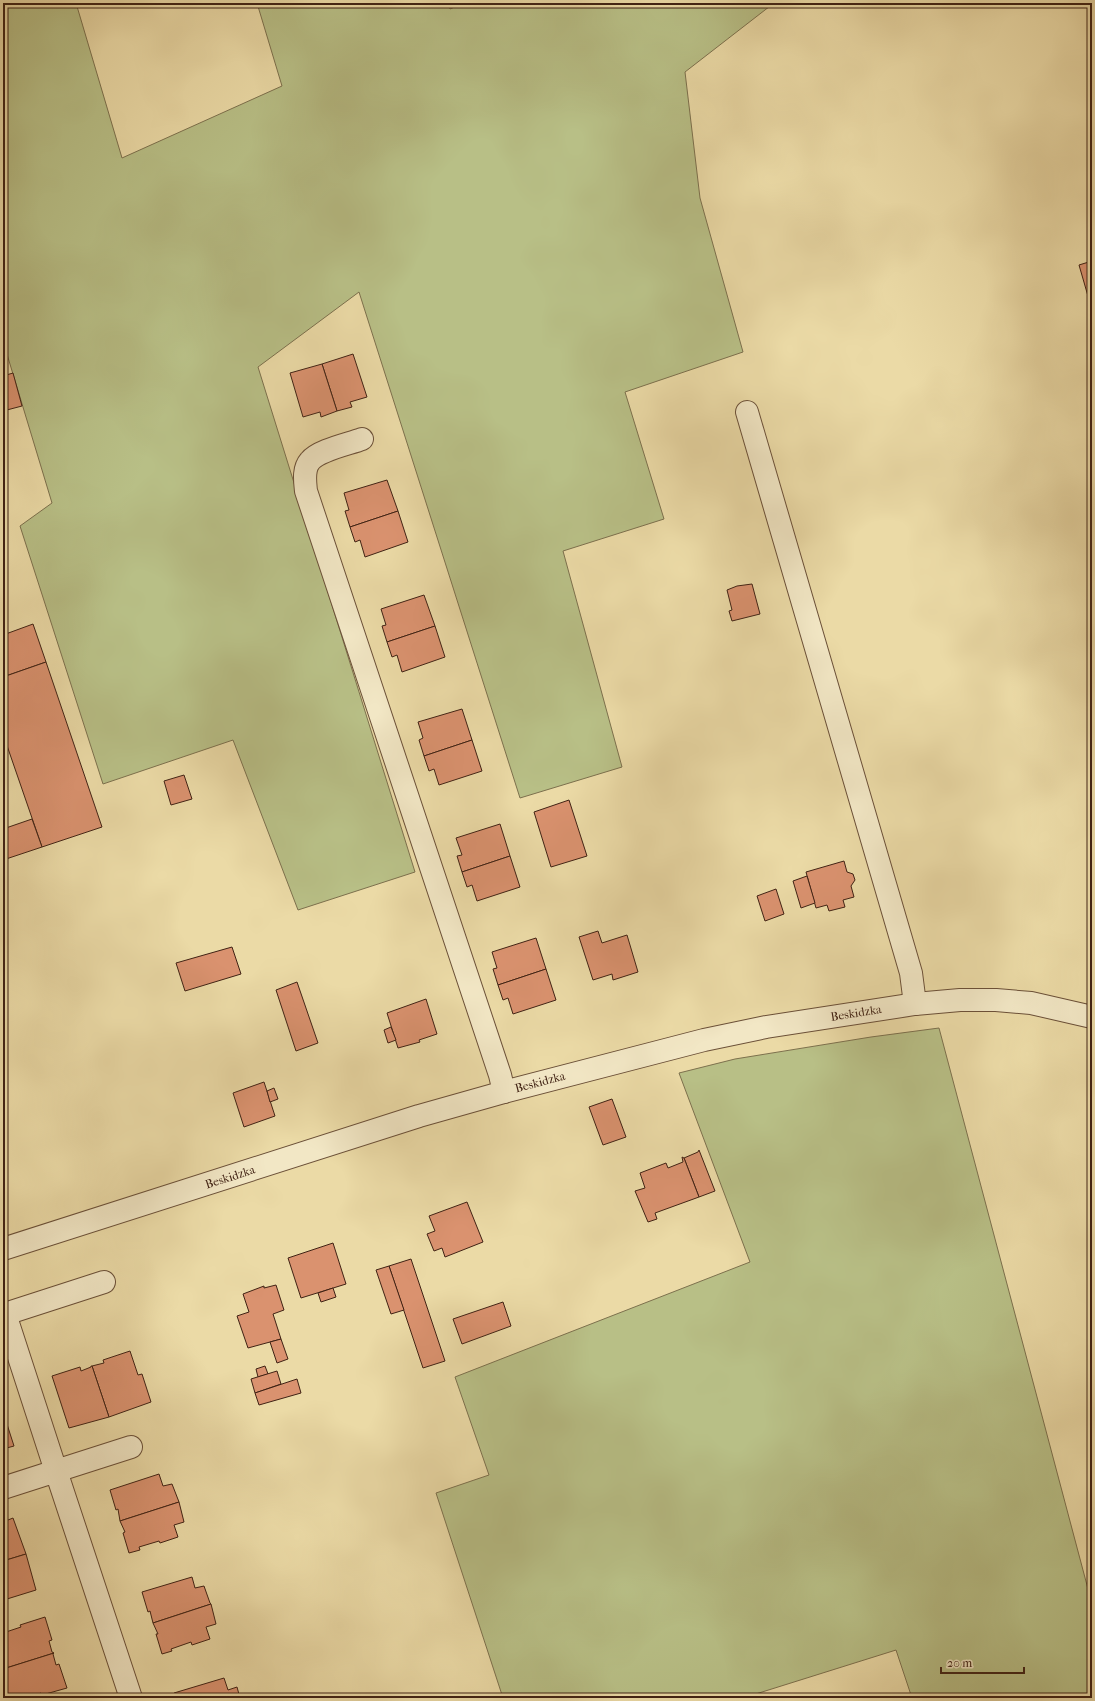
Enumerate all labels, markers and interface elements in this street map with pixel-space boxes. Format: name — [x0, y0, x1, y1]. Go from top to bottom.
street label: Beskidzka — [830, 1002, 883, 1024]
street label: Beskidzka — [513, 1068, 567, 1095]
street label: Beskidzka — [203, 1162, 257, 1192]
scale bar — [941, 1649, 1024, 1675]
text: 20 m — [947, 1656, 972, 1670]

